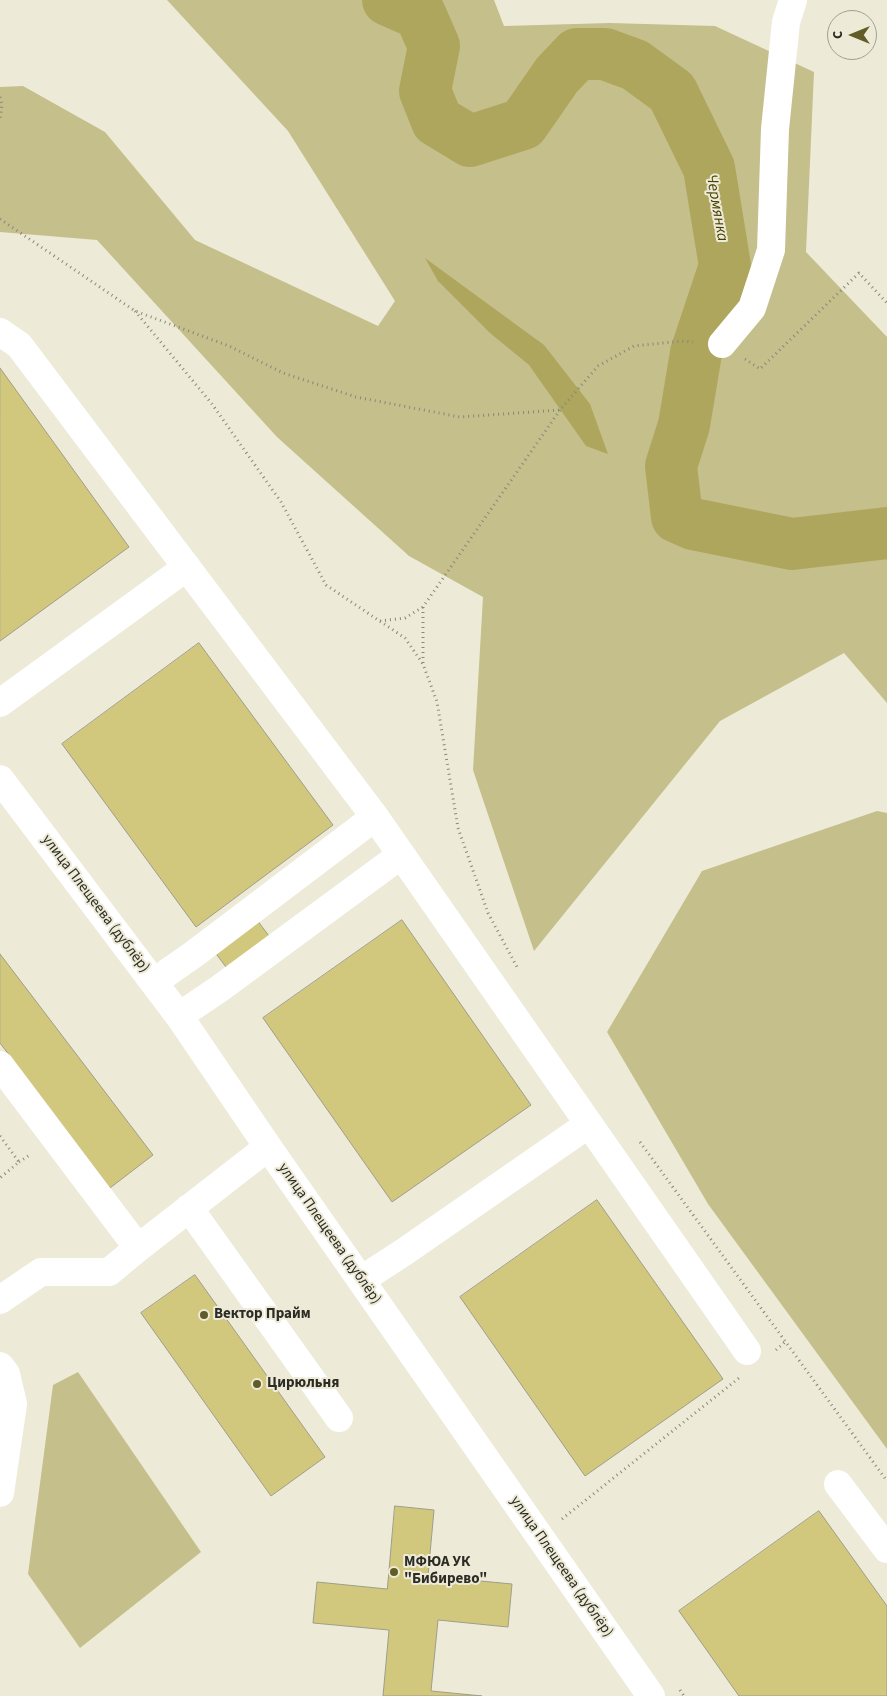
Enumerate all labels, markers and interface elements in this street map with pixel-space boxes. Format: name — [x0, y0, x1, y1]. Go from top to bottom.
north arrow — [827, 10, 877, 60]
text: С — [828, 31, 848, 39]
water label: Чермянка — [701, 173, 731, 243]
street label: улица Плещеева (дублёр) — [37, 832, 153, 976]
street label: улица Плещеева (дублёр) — [273, 1160, 385, 1308]
place label: Вектор Прайм — [214, 1306, 311, 1324]
marker: Вектор Прайм — [198, 1309, 210, 1321]
place label: Цирюльня — [267, 1375, 340, 1393]
marker: Цирюльня — [251, 1378, 263, 1390]
street label: улица Плещеева (дублёр) — [505, 1493, 617, 1641]
place label: МФЮА УК "Бибирево" — [404, 1554, 487, 1589]
marker: МФЮА УК "Бибирево" — [388, 1566, 400, 1578]

